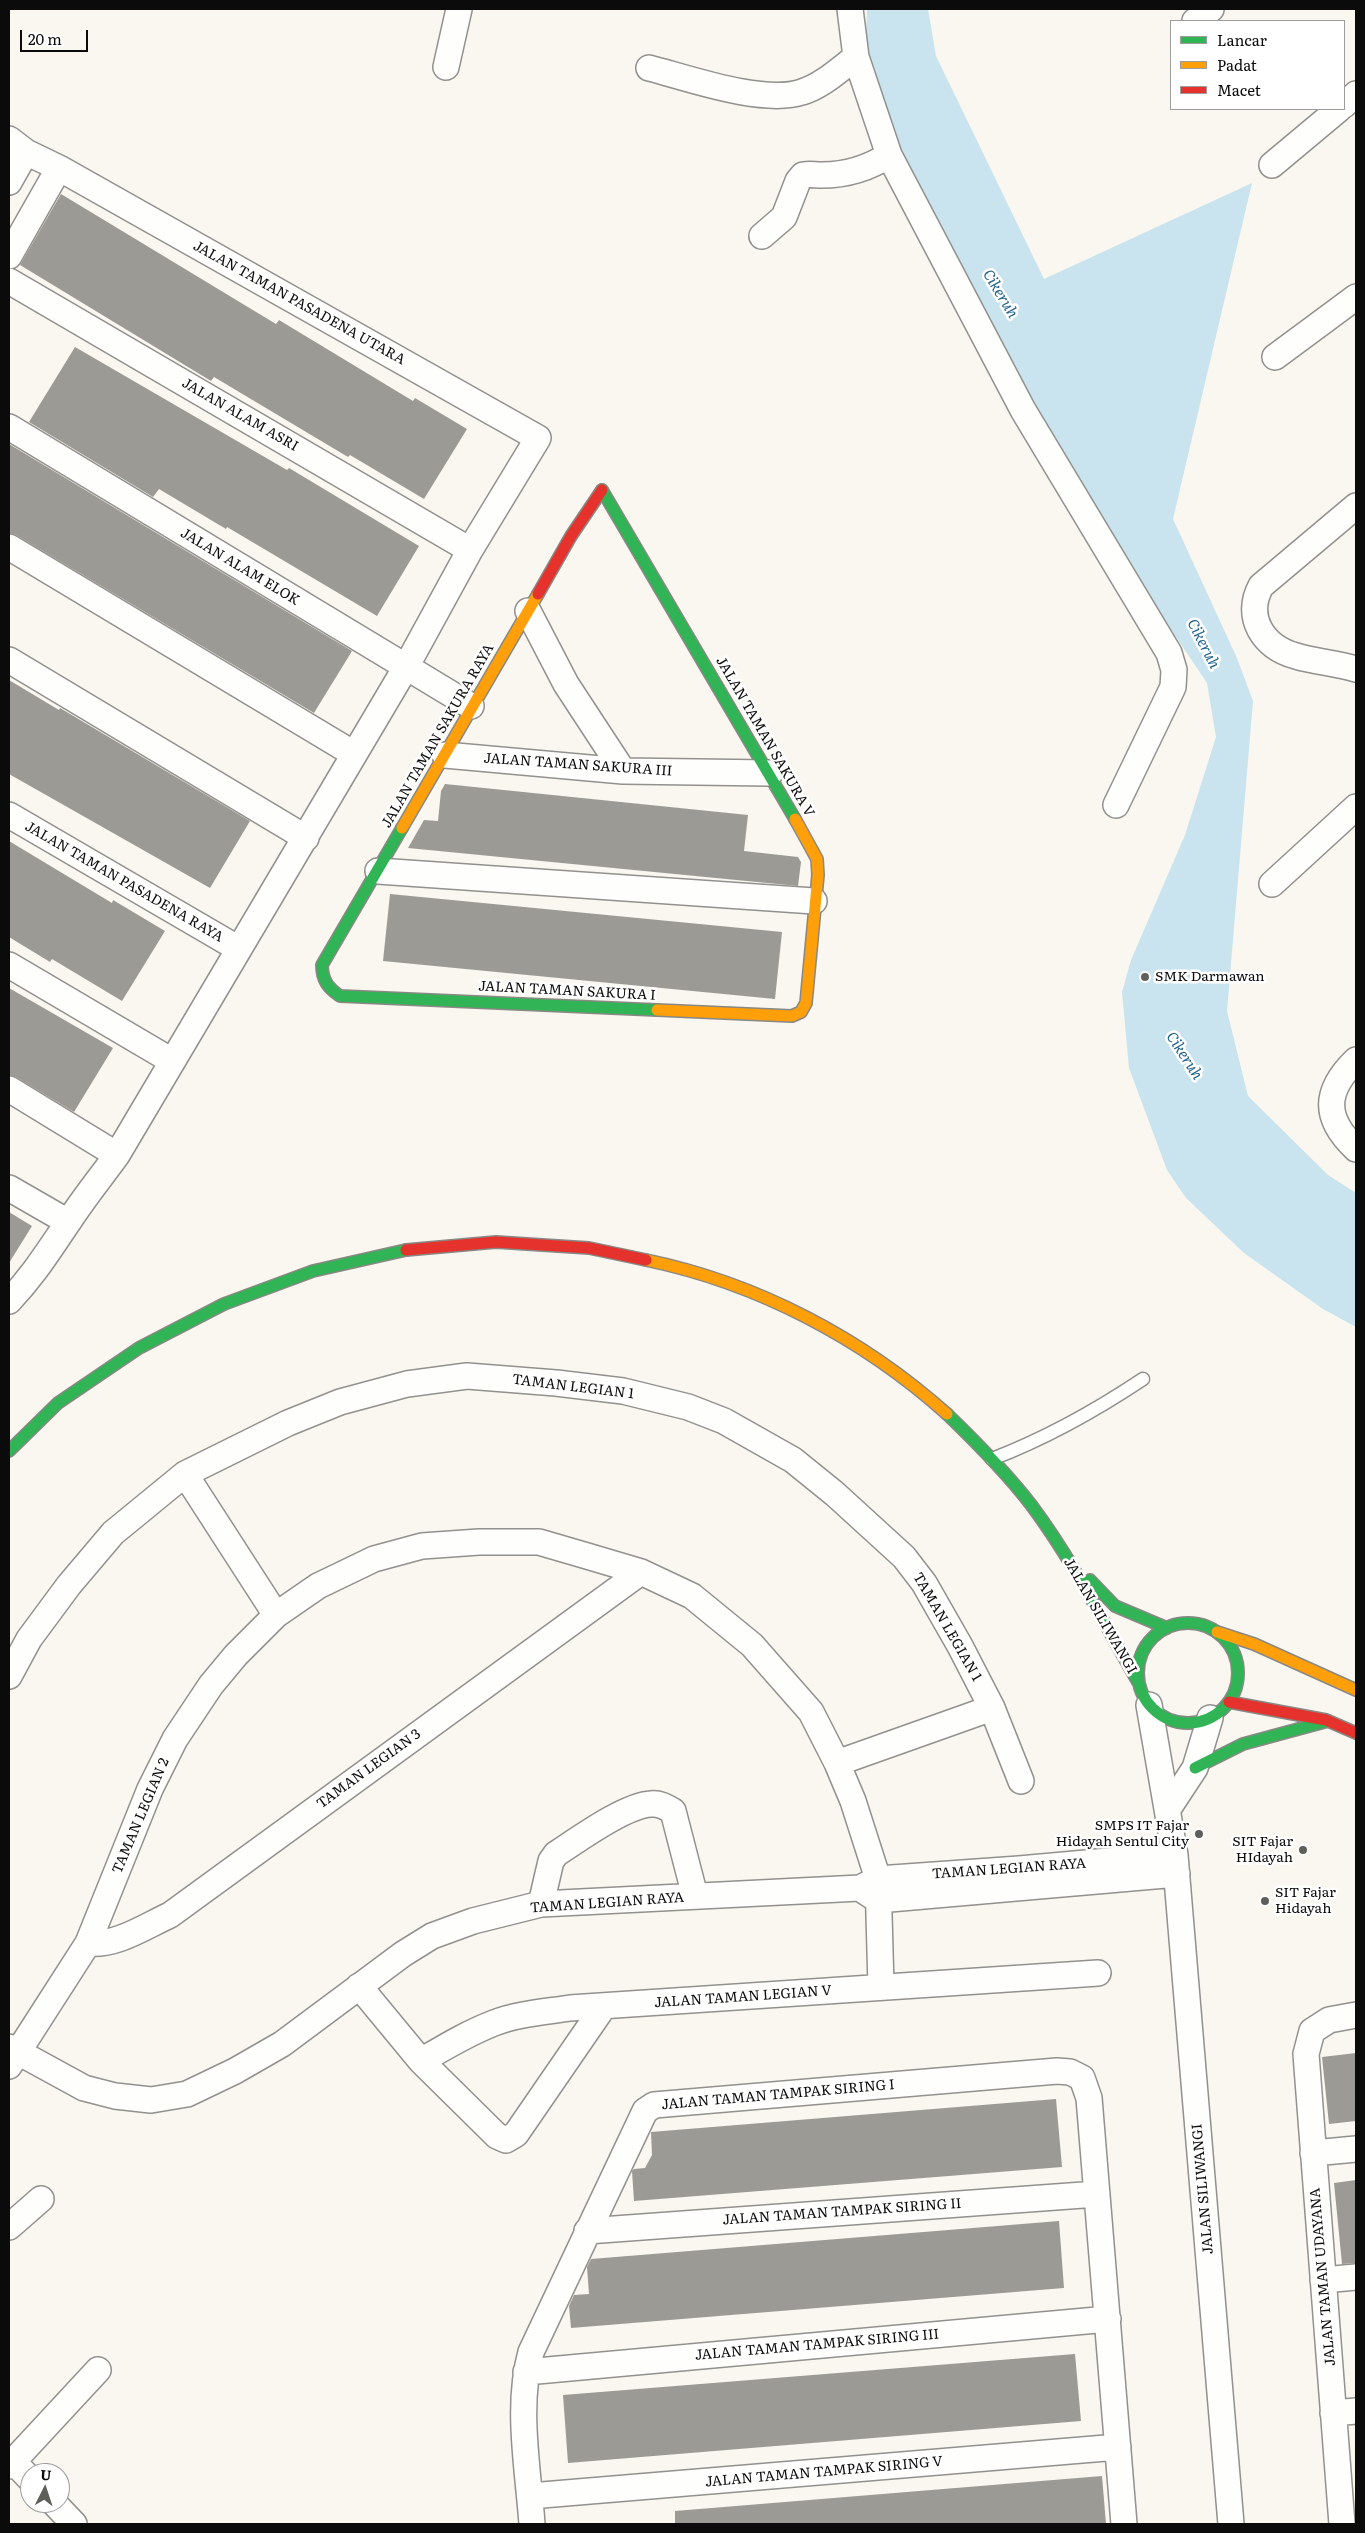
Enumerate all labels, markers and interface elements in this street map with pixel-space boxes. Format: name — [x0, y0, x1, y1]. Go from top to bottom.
scale bar — [22, 20, 90, 52]
legend — [1170, 20, 1345, 110]
text: 20 m — [28, 27, 62, 50]
text: Lancar — [1217, 28, 1267, 51]
text: Padat — [1217, 53, 1257, 76]
text: Macet — [1217, 78, 1261, 101]
street label: JALAN TAMAN PASADENA UTARA — [190, 238, 408, 368]
water label: Cikeruh — [979, 267, 1021, 321]
street label: JALAN ALAM ASRI — [179, 375, 301, 455]
street label: JALAN ALAM ELOK — [177, 525, 303, 609]
water label: Cikeruh — [1183, 616, 1223, 672]
street label: JALAN TAMAN SAKURA RAYA — [378, 641, 498, 831]
street label: JALAN TAMAN SAKURA V — [712, 654, 818, 820]
street label: JALAN TAMAN SAKURA III — [483, 750, 673, 780]
street label: JALAN TAMAN PASADENA RAYA — [22, 818, 226, 946]
place label: SMK Darmawan — [1155, 969, 1265, 985]
marker: SMK Darmawan — [1139, 971, 1151, 983]
street label: JALAN TAMAN SAKURA I — [478, 978, 656, 1004]
water label: Cikeruh — [1162, 1029, 1206, 1083]
street label: TAMAN LEGIAN 1 — [511, 1371, 635, 1403]
street label: JALAN SILIWANGI — [1060, 1555, 1140, 1677]
street label: TAMAN LEGIAN 1 — [909, 1570, 985, 1684]
street label: TAMAN LEGIAN 3 — [314, 1726, 424, 1812]
street label: TAMAN LEGIAN 2 — [109, 1756, 173, 1876]
place label: SMPS IT Fajar Hidayah Sentul City — [1056, 1818, 1189, 1850]
marker: SMPS IT Fajar Hidayah Sentul City — [1193, 1828, 1205, 1840]
place label: SIT Fajar HIdayah — [1232, 1834, 1293, 1866]
marker: SIT Fajar HIdayah — [1297, 1844, 1309, 1856]
street label: TAMAN LEGIAN RAYA — [931, 1855, 1087, 1883]
place label: SIT Fajar Hidayah — [1275, 1885, 1336, 1918]
street label: TAMAN LEGIAN RAYA — [529, 1889, 685, 1917]
marker: SIT Fajar Hidayah — [1259, 1895, 1271, 1907]
street label: JALAN TAMAN LEGIAN V — [654, 1982, 832, 2012]
street label: JALAN TAMAN TAMPAK SIRING I — [661, 2076, 895, 2114]
street label: JALAN SILIWANGI — [1189, 2123, 1217, 2255]
street label: JALAN TAMAN UDAYANA — [1307, 2187, 1339, 2367]
street label: JALAN TAMAN TAMPAK SIRING II — [722, 2195, 962, 2229]
street label: JALAN TAMAN TAMPAK SIRING III — [694, 2326, 940, 2364]
street label: JALAN TAMAN TAMPAK SIRING V — [704, 2453, 944, 2491]
north arrow — [20, 2463, 70, 2513]
text: U — [40, 2464, 52, 2484]

